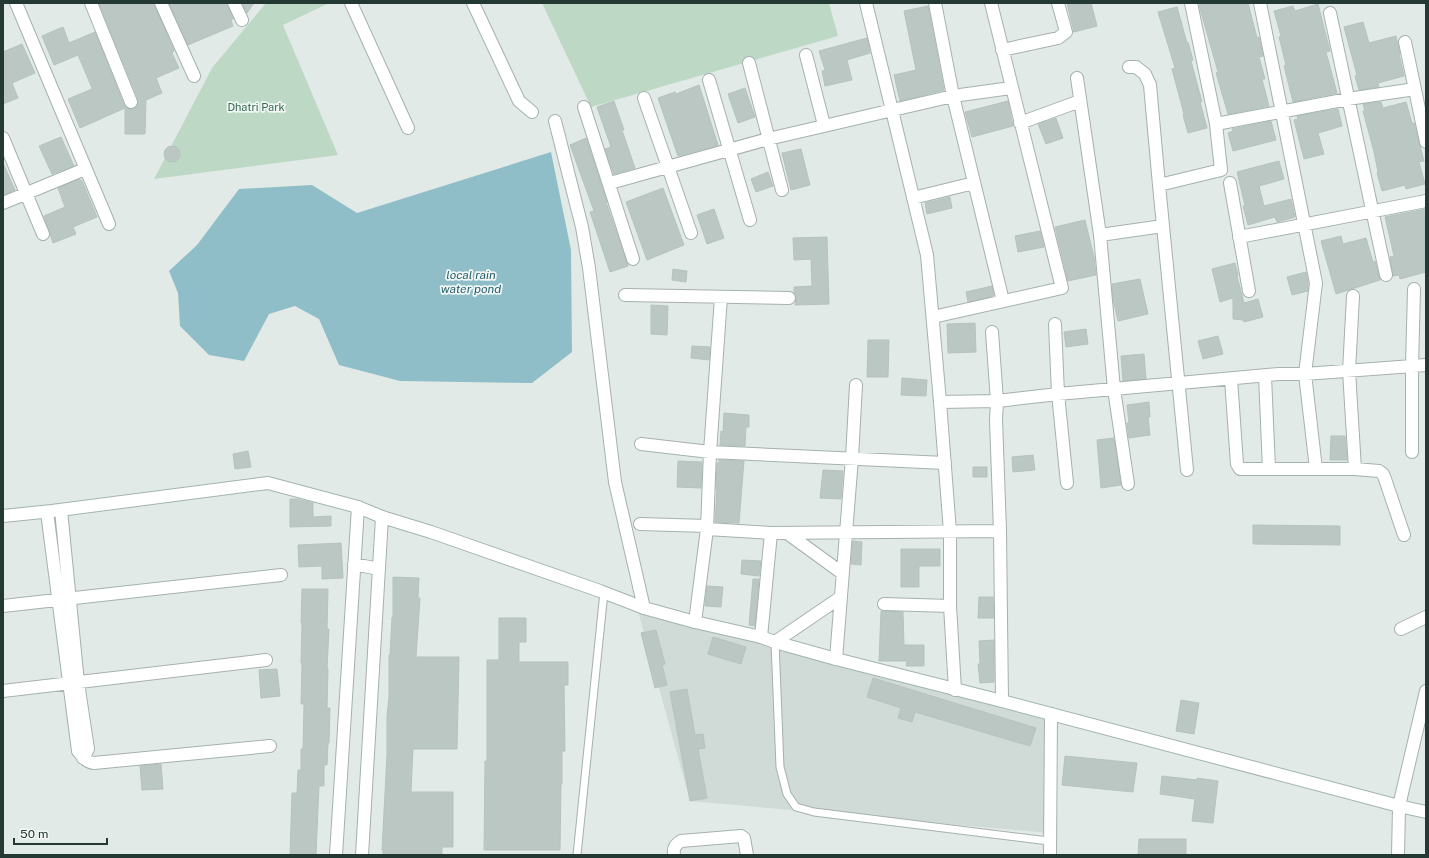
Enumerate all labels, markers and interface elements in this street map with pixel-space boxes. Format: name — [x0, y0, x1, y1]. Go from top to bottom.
park label: Dhatri Park — [227, 101, 285, 113]
water label: local rain water pond — [441, 268, 501, 296]
scale bar — [14, 820, 107, 846]
text: 50 m — [20, 827, 48, 841]

